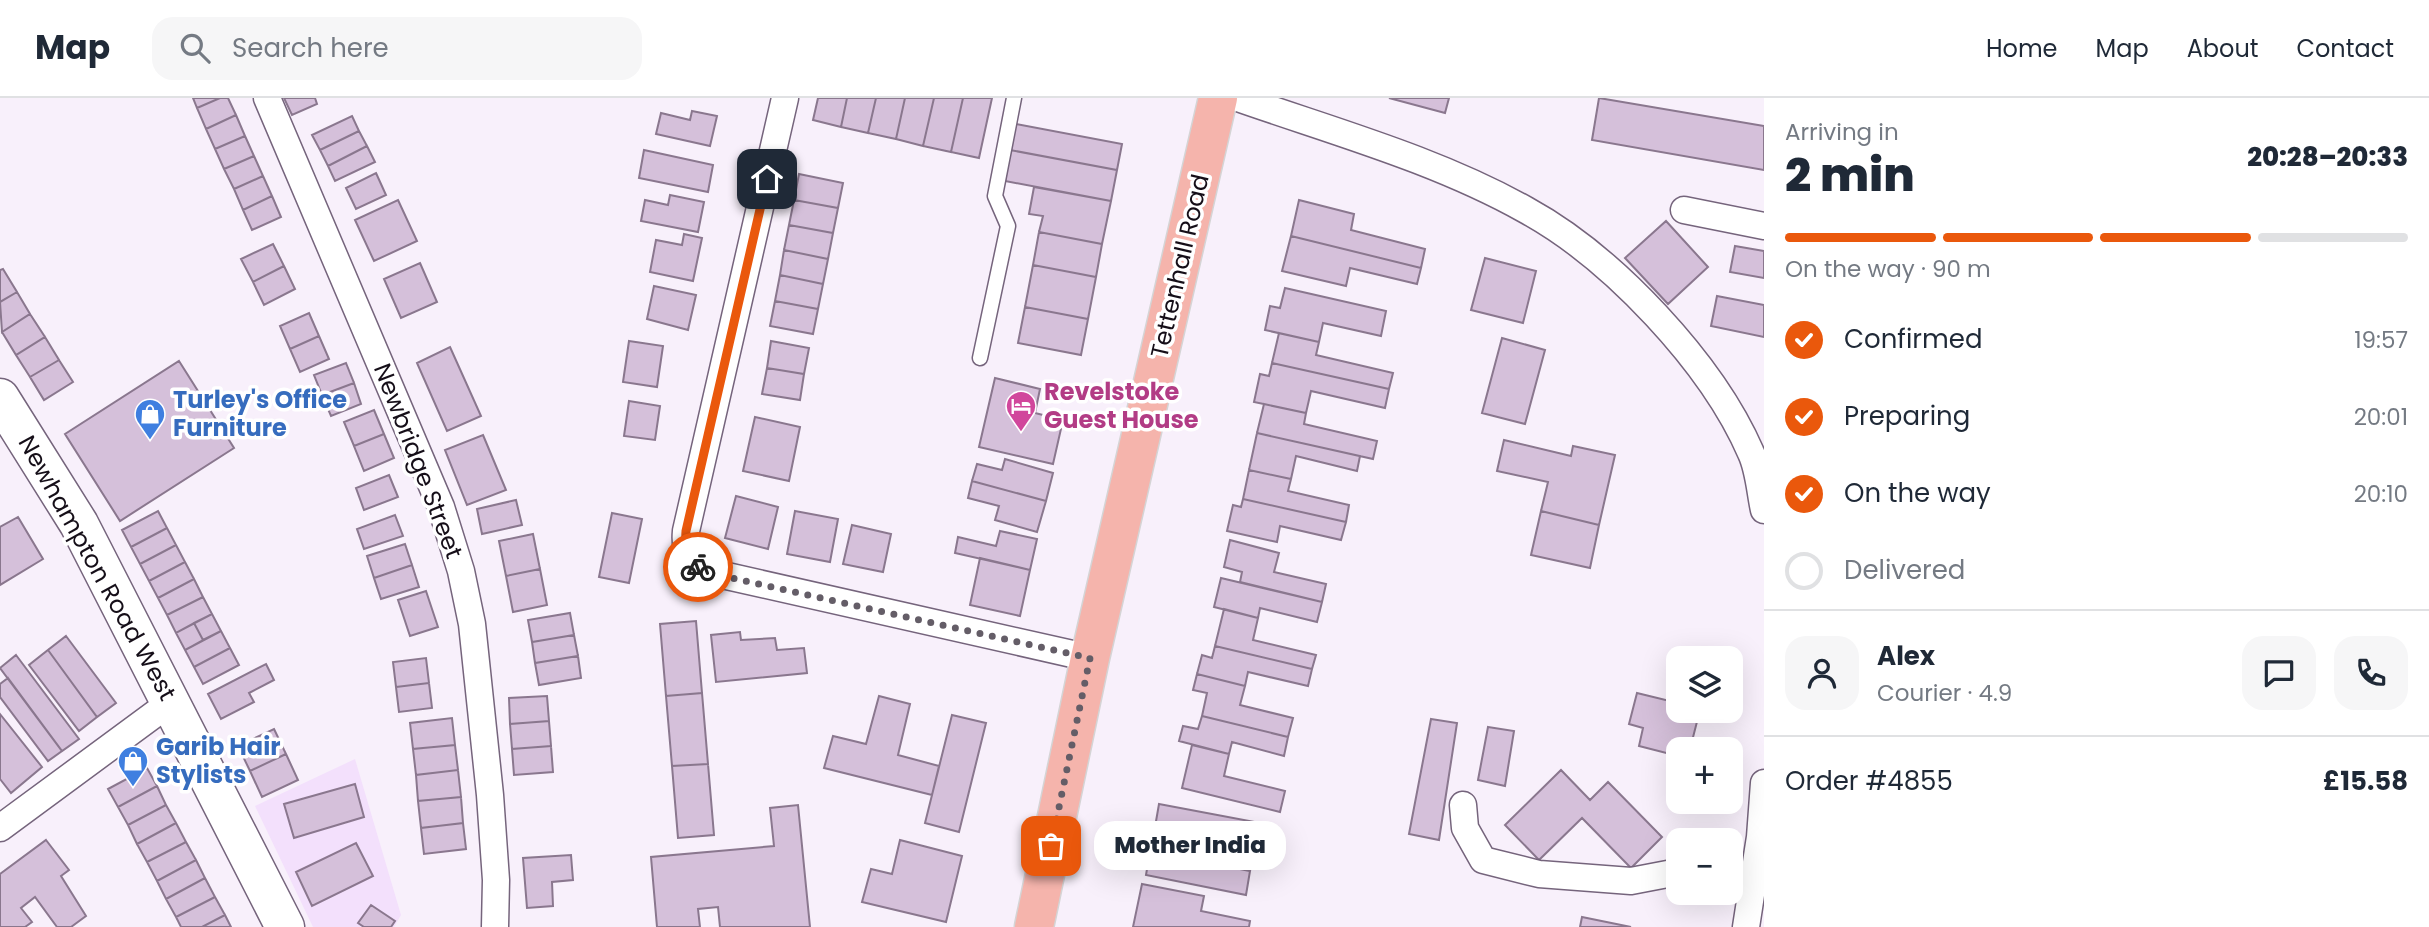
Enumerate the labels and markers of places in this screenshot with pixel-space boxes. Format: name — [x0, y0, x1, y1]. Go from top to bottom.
pin — [737, 149, 797, 209]
place label: Revelstoke Guest House — [1044, 375, 1199, 436]
place label: Turley's Office Furniture — [173, 383, 347, 444]
hotel icon: Revelstoke Guest House — [1004, 389, 1038, 433]
shop icon: Turley's Office Furniture — [133, 397, 167, 441]
place label: Garib Hair Stylists — [156, 730, 281, 791]
shop icon: Garib Hair Stylists — [116, 744, 150, 788]
pin — [1021, 816, 1081, 876]
callout: Mother India — [1093, 822, 1286, 870]

